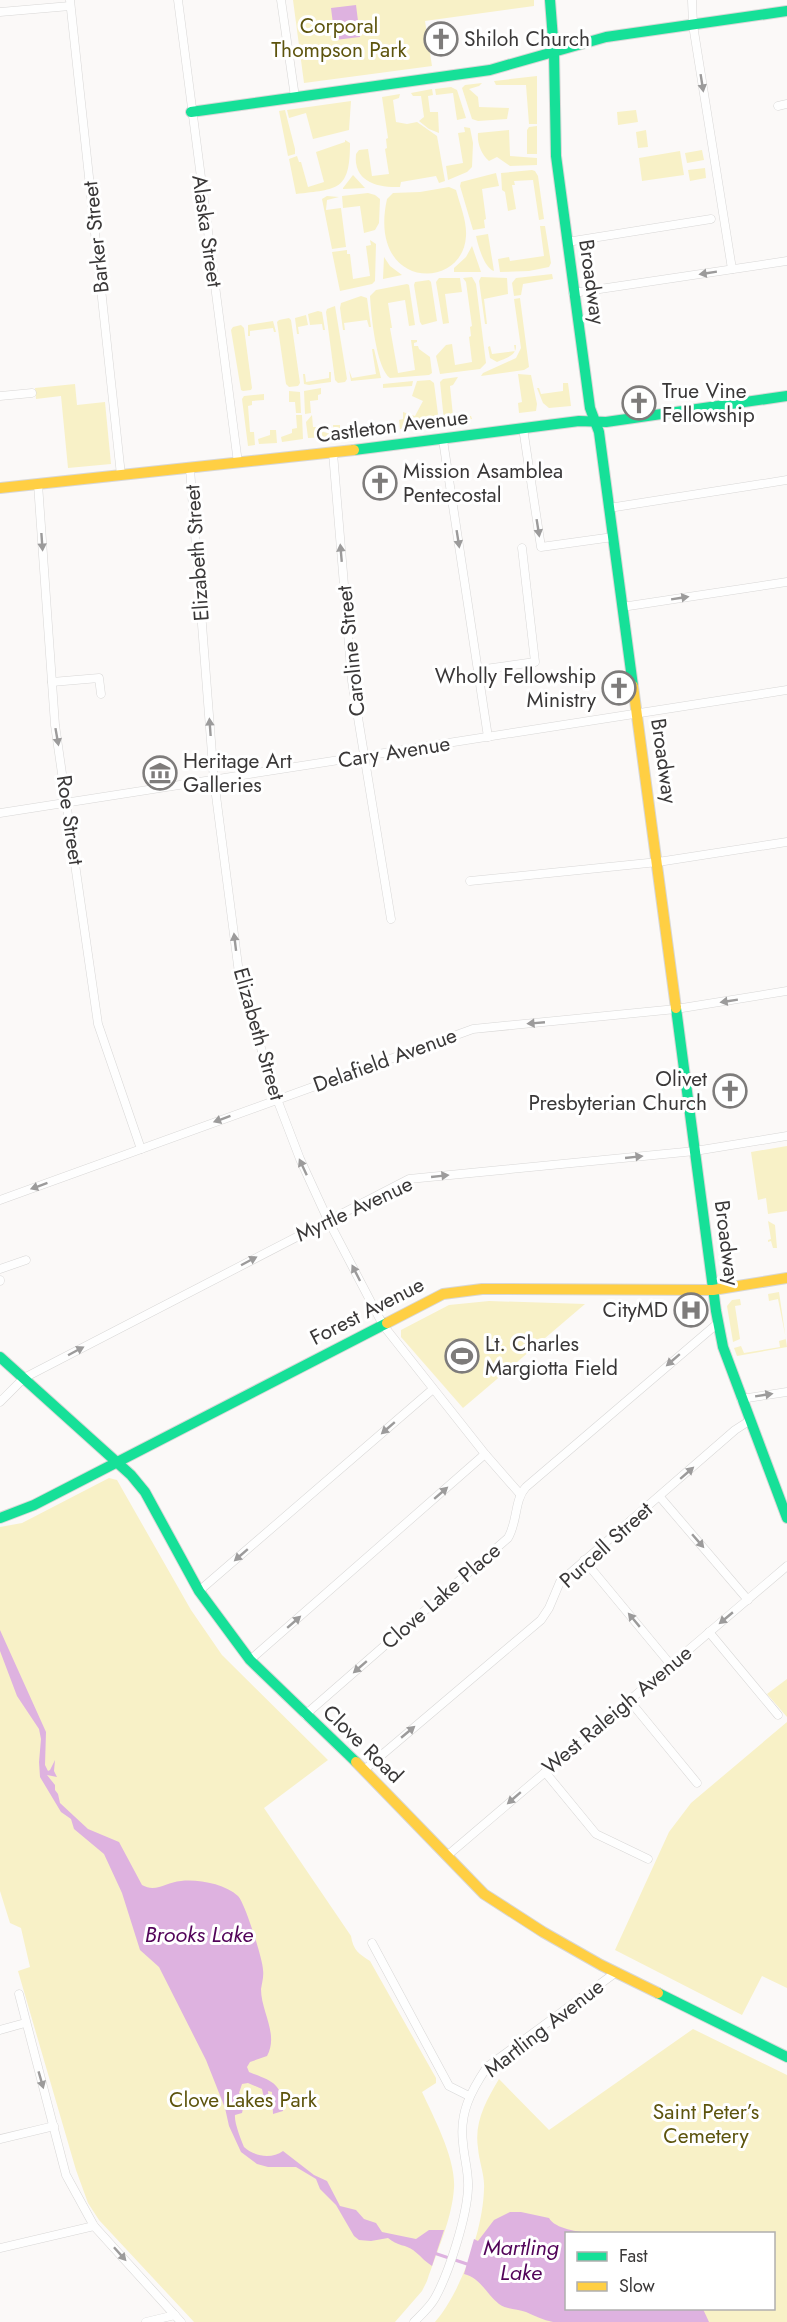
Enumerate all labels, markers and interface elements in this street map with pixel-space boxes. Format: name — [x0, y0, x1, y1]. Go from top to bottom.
park label: Corporal Thompson Park — [271, 11, 407, 65]
church icon: Shiloh Church — [423, 21, 459, 57]
place label: Shiloh Church — [464, 24, 590, 54]
one-way arrow — [698, 73, 707, 92]
street label: Alaska Street — [184, 173, 230, 289]
street label: Barker Street — [75, 180, 117, 294]
street label: Broadway — [571, 237, 613, 327]
one-way arrow — [699, 268, 718, 277]
place label: True Vine Fellowship — [662, 376, 755, 430]
church icon: True Vine Fellowship — [621, 385, 657, 421]
street label: Castleton Avenue — [314, 402, 470, 450]
place label: Mission Asamblea Pentecostal — [403, 456, 563, 510]
church icon: Mission Asamblea Pentecostal — [362, 465, 398, 501]
street label: Elizabeth Street — [177, 484, 217, 622]
one-way arrow — [534, 518, 543, 537]
one-way arrow — [454, 530, 463, 549]
one-way arrow — [37, 533, 47, 552]
one-way arrow — [336, 543, 346, 562]
street label: Caroline Street — [329, 584, 373, 718]
one-way arrow — [671, 594, 690, 603]
place label: Wholly Fellowship Ministry — [435, 661, 597, 715]
church icon: Wholly Fellowship Ministry — [601, 670, 637, 706]
street label: Broadway — [643, 716, 685, 806]
one-way arrow — [205, 718, 215, 737]
one-way arrow — [53, 727, 62, 746]
street label: Cary Avenue — [336, 728, 452, 776]
place label: Heritage Art Galleries — [183, 746, 292, 800]
museum icon: Heritage Art Galleries — [142, 755, 178, 791]
street label: Roe Street — [49, 773, 91, 867]
one-way arrow — [230, 932, 240, 951]
street label: Elizabeth Street — [226, 964, 292, 1104]
one-way arrow — [720, 996, 739, 1005]
one-way arrow — [526, 1018, 545, 1028]
street label: Delafield Avenue — [309, 1020, 461, 1100]
place label: Olivet Presbyterian Church — [529, 1064, 707, 1118]
church icon: Olivet Presbyterian Church — [712, 1073, 748, 1109]
one-way arrow — [213, 1115, 231, 1125]
one-way arrow — [624, 1152, 643, 1162]
one-way arrow — [299, 1158, 308, 1175]
street label: Myrtle Avenue — [291, 1169, 418, 1249]
one-way arrow — [430, 1171, 449, 1181]
one-way arrow — [30, 1182, 48, 1191]
street label: Broadway — [707, 1199, 747, 1288]
one-way arrow — [240, 1256, 257, 1266]
one-way arrow — [351, 1264, 361, 1282]
street label: Forest Avenue — [305, 1269, 429, 1353]
hospital icon: CityMD — [673, 1292, 709, 1328]
place label: CityMD — [603, 1295, 668, 1325]
place label: Lt. Charles Margiotta Field — [485, 1329, 618, 1383]
sports icon: Lt. Charles Margiotta Field — [444, 1338, 480, 1374]
one-way arrow — [68, 1346, 85, 1356]
one-way arrow — [665, 1354, 681, 1367]
one-way arrow — [755, 1391, 774, 1400]
one-way arrow — [380, 1421, 396, 1434]
one-way arrow — [679, 1467, 694, 1480]
one-way arrow — [433, 1487, 448, 1500]
street label: Purcell Street — [553, 1495, 659, 1595]
one-way arrow — [691, 1533, 704, 1548]
street label: Clove Lake Place — [375, 1536, 507, 1656]
one-way arrow — [233, 1548, 248, 1562]
one-way arrow — [718, 1611, 734, 1624]
one-way arrow — [628, 1612, 641, 1628]
one-way arrow — [286, 1616, 301, 1629]
street label: West Raleigh Avenue — [536, 1638, 699, 1782]
one-way arrow — [353, 1660, 368, 1673]
street label: Clove Road — [316, 1698, 410, 1790]
one-way arrow — [400, 1726, 416, 1739]
one-way arrow — [506, 1792, 522, 1805]
water label: Brooks Lake — [145, 1918, 253, 1950]
street label: Martling Avenue — [478, 1972, 610, 2084]
one-way arrow — [37, 2071, 46, 2089]
park label: Clove Lakes Park — [169, 2085, 318, 2115]
park label: Saint Peter’s Cemetery — [653, 2097, 759, 2151]
water label: Martling Lake — [483, 2231, 559, 2288]
legend — [565, 2232, 775, 2310]
text: Fast — [619, 2243, 648, 2269]
one-way arrow — [113, 2247, 127, 2262]
text: Slow — [619, 2273, 656, 2299]

